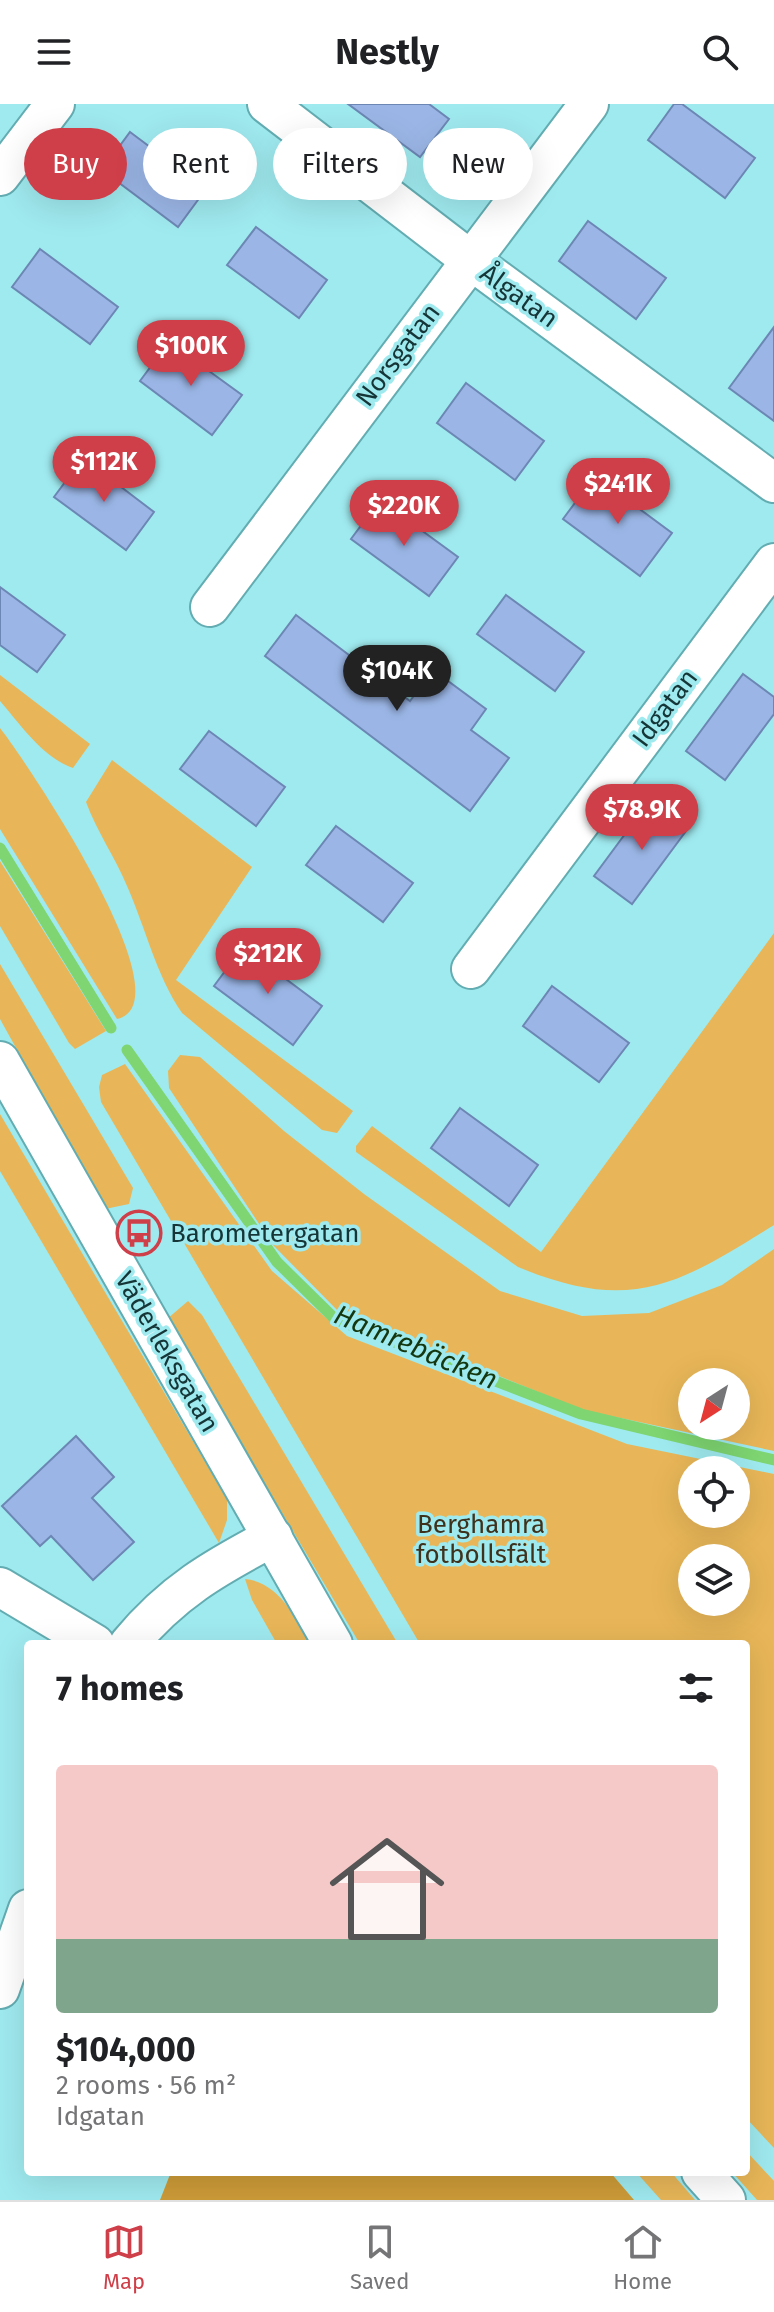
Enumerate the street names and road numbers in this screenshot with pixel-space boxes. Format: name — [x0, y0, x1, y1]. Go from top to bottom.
street label: Ålgatan — [474, 256, 565, 334]
street label: Norsgatan — [349, 298, 447, 412]
street label: Idgatan — [626, 663, 704, 753]
street label: Väderleksgatan — [109, 1266, 225, 1438]

